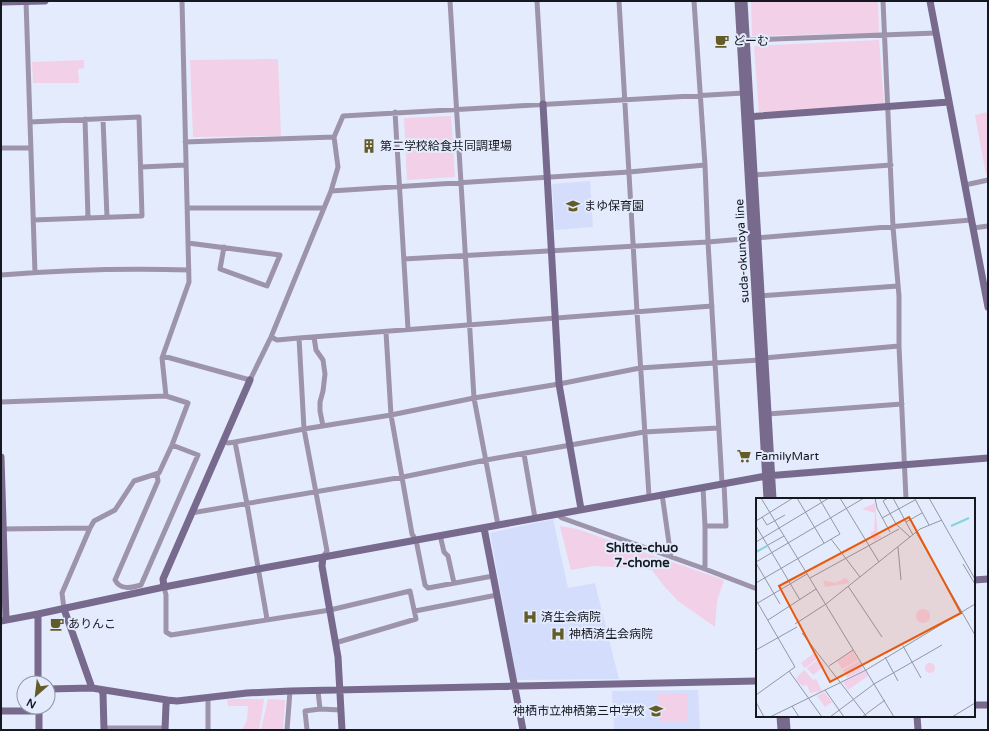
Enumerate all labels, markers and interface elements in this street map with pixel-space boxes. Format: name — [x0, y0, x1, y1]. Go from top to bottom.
cafe icon: どーむ — [714, 33, 730, 49]
place label: どーむ — [733, 34, 769, 48]
building icon: 第二学校給食共同調理場 — [361, 138, 377, 154]
place label: 第二学校給食共同調理場 — [380, 139, 512, 153]
school or university icon: まゆ保育園 — [565, 198, 581, 214]
street label: suda-okunoya line — [732, 198, 752, 303]
place label: まゆ保育園 — [584, 199, 644, 213]
supermarket icon: FamilyMart — [736, 448, 752, 464]
place label: FamilyMart — [755, 449, 819, 463]
inset map — [756, 498, 975, 717]
district label: Shitte-chuo 7-chome — [606, 540, 678, 571]
hospital icon: 済生会病院 — [522, 609, 538, 625]
place label: 済生会病院 — [541, 610, 601, 624]
cafe icon: ありんこ — [49, 616, 65, 632]
place label: ありんこ — [68, 617, 116, 631]
hospital icon: 神栖済生会病院 — [550, 626, 566, 642]
place label: 神栖済生会病院 — [569, 627, 653, 641]
north arrow — [16, 675, 56, 715]
text: N — [25, 696, 38, 711]
school or university icon: 神栖市立神栖第三中学校 — [648, 703, 664, 719]
place label: 神栖市立神栖第三中学校 — [513, 704, 645, 718]

